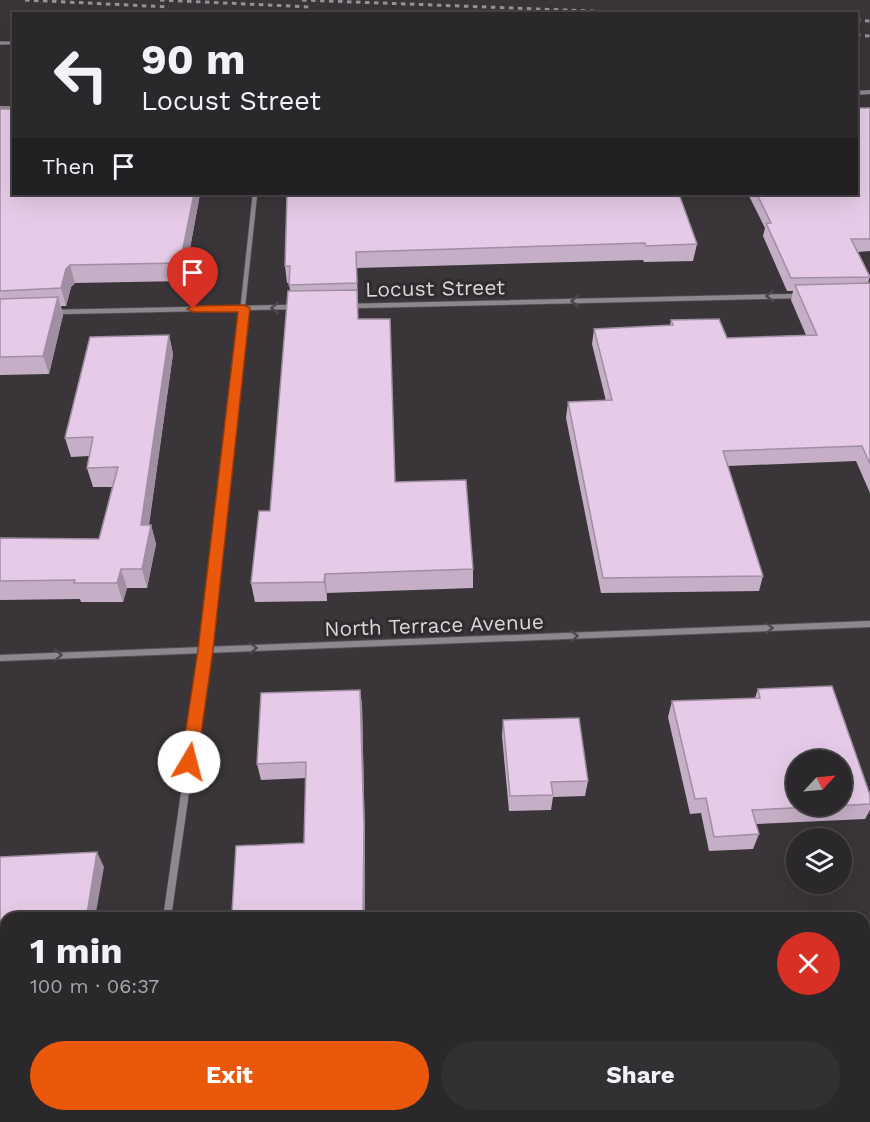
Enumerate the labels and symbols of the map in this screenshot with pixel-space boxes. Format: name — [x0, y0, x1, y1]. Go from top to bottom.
pin — [167, 247, 218, 309]
street label: Locust Street — [365, 274, 505, 302]
one-way arrow — [765, 290, 774, 303]
one-way arrow — [570, 295, 579, 307]
one-way arrow — [270, 302, 279, 314]
street label: North Terrace Avenue — [324, 609, 544, 641]
one-way arrow — [764, 621, 773, 634]
one-way arrow — [570, 629, 579, 642]
one-way arrow — [249, 642, 258, 655]
one-way arrow — [54, 649, 63, 662]
position arrow — [157, 730, 221, 794]
north arrow — [786, 750, 852, 816]

